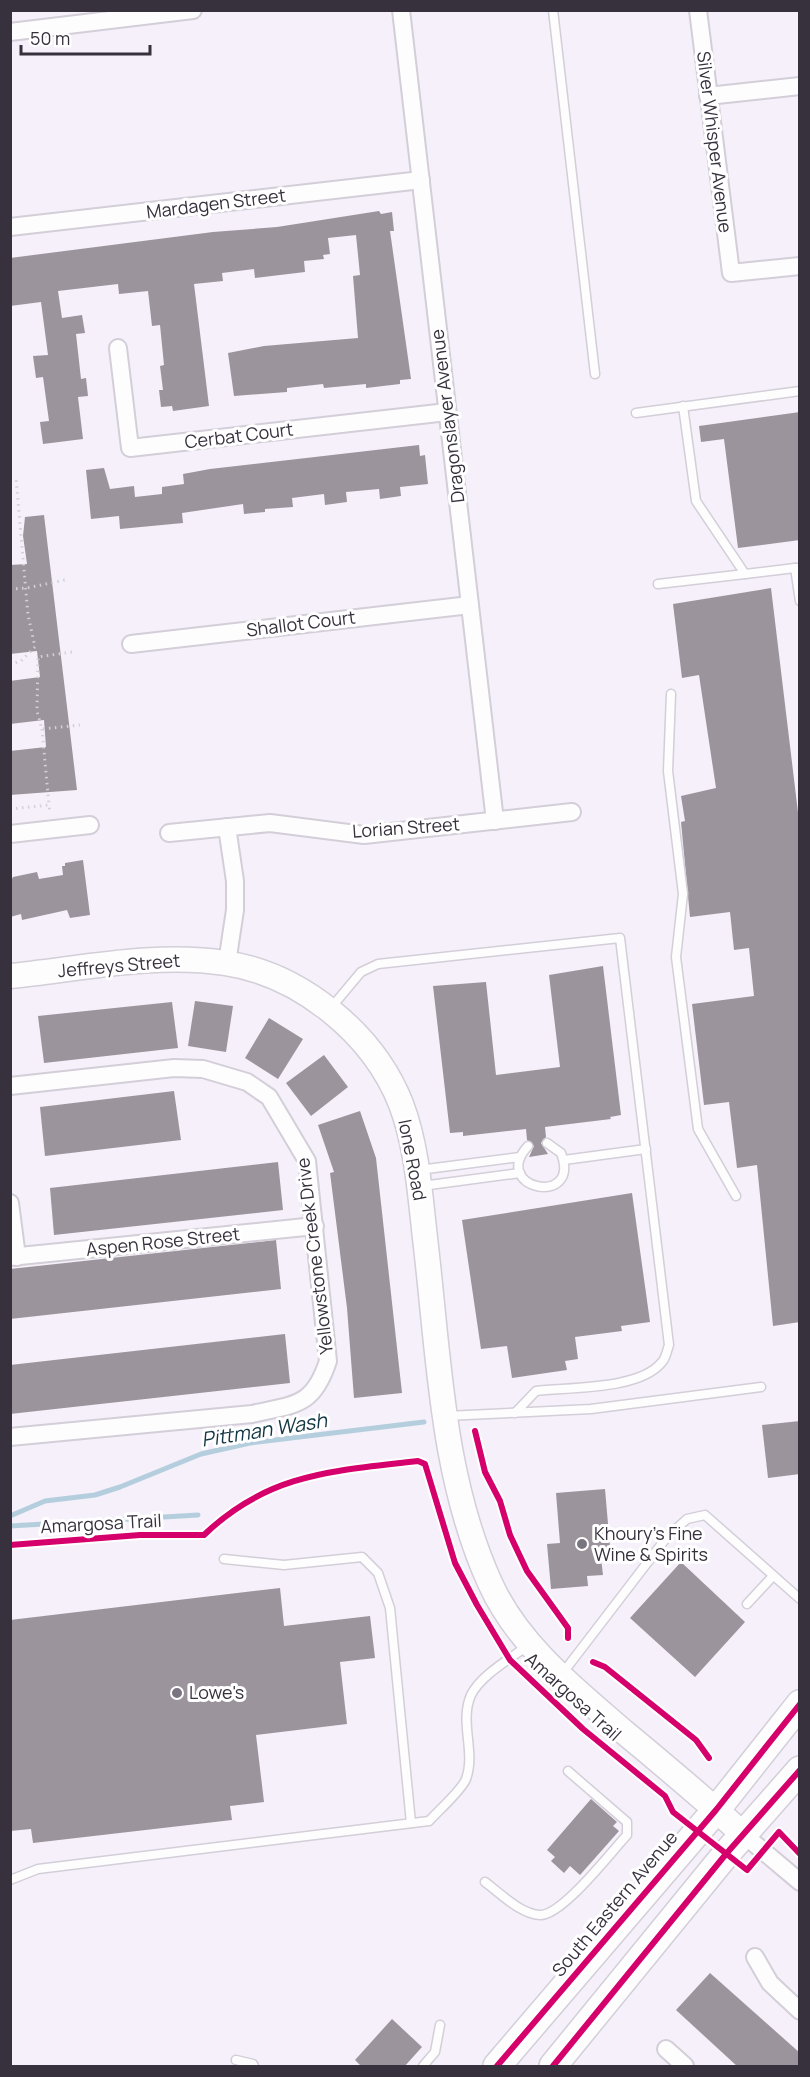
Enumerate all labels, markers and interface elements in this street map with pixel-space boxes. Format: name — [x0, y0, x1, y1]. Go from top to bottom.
scale bar — [21, 18, 150, 56]
text: 50 m — [30, 26, 70, 50]
street label: Silver Whisper Avenue — [692, 50, 738, 234]
street label: Mardagen Street — [145, 183, 287, 223]
street label: Dragonslayer Avenue — [424, 328, 470, 504]
street label: Cerbat Court — [183, 416, 295, 454]
street label: Shallot Court — [245, 604, 357, 642]
street label: Lorian Street — [351, 811, 460, 843]
street label: Jeffreys Street — [57, 948, 181, 982]
street label: Ione Road — [393, 1117, 433, 1202]
street label: Yellowstone Creek Drive — [290, 1157, 338, 1356]
street label: Aspen Rose Street — [85, 1221, 241, 1261]
water label: Pittman Wash — [199, 1406, 330, 1453]
street label: Amargosa Trail — [40, 1508, 162, 1538]
place label: Khoury's Fine Wine & Spirits — [594, 1521, 708, 1566]
marker: Khoury's Fine Wine & Spirits — [575, 1537, 589, 1551]
street label: Amargosa Trail — [521, 1647, 627, 1746]
place label: Lowe's — [189, 1680, 244, 1704]
marker: Lowe's — [170, 1686, 184, 1700]
street label: South Eastern Avenue — [546, 1825, 682, 1981]

